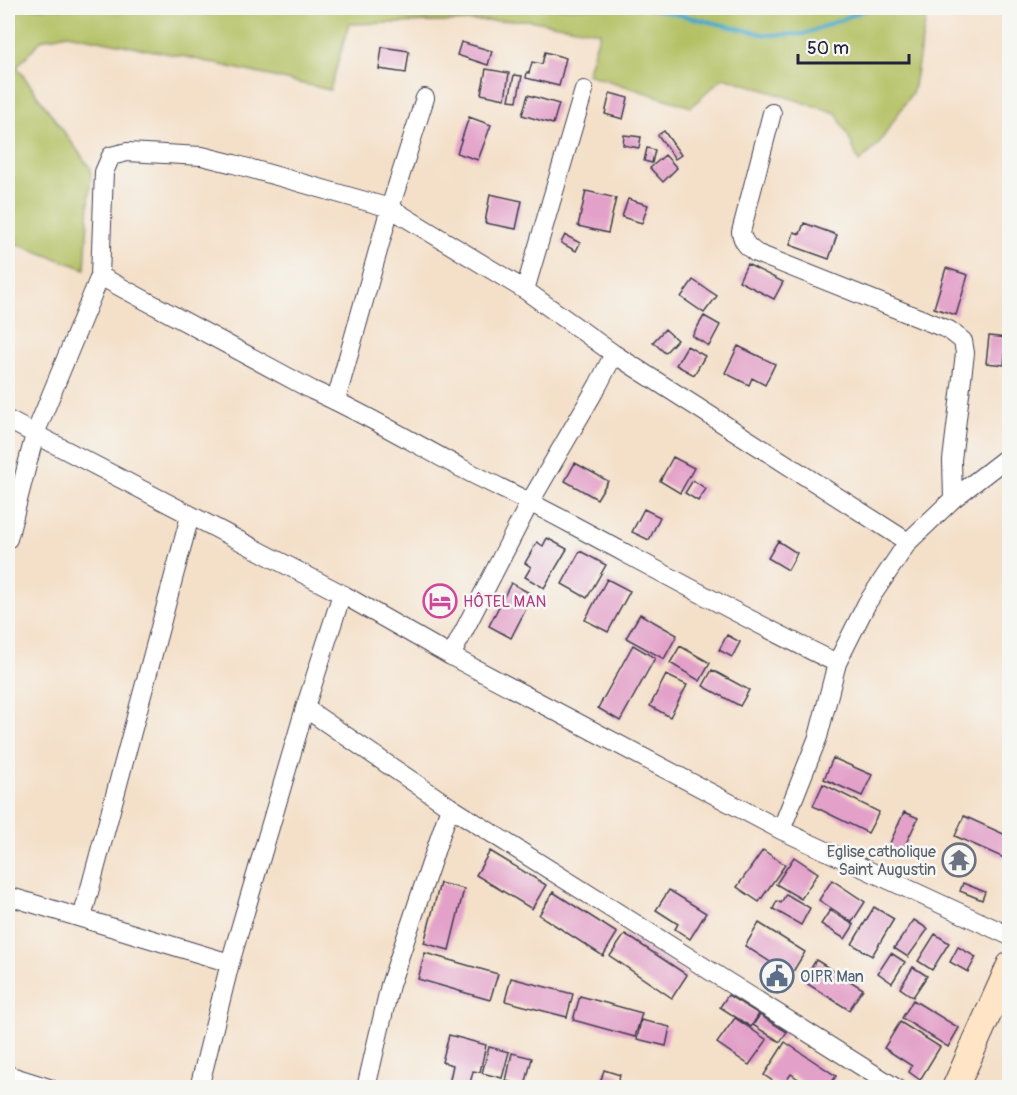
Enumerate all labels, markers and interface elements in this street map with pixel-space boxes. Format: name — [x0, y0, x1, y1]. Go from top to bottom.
scale bar — [798, 27, 909, 65]
text: 50 m — [807, 37, 849, 60]
hotel icon: HÔTEL MAN — [422, 583, 458, 619]
place label: HÔTEL MAN — [463, 592, 546, 612]
place label: Eglise catholique Saint Augustin — [827, 842, 936, 880]
temple icon: Eglise catholique Saint Augustin — [941, 842, 977, 878]
public building icon: OIPR Man — [759, 958, 795, 994]
place label: OIPR Man — [800, 967, 864, 987]

